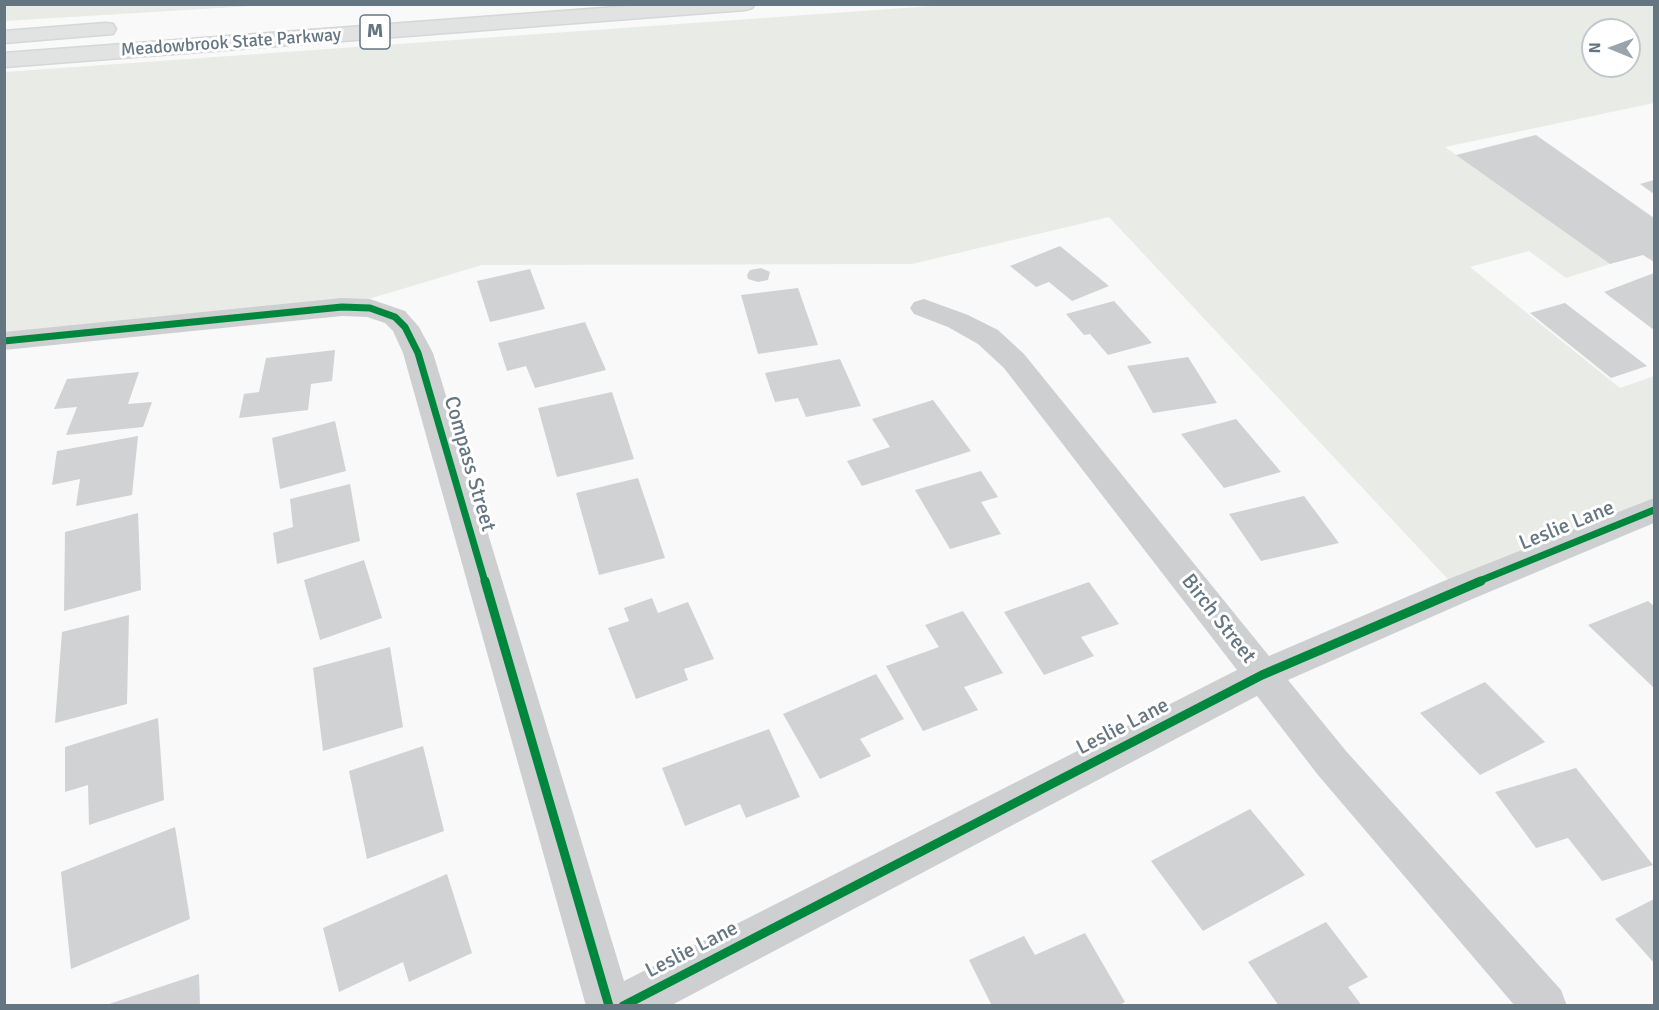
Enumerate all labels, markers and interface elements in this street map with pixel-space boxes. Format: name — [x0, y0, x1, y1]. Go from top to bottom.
road number: M — [360, 15, 390, 49]
north arrow — [1581, 18, 1641, 78]
street label: Meadowbrook State Parkway — [120, 25, 342, 61]
text: N — [1585, 42, 1605, 53]
street label: Compass Street — [438, 393, 500, 535]
street label: Leslie Lane — [1516, 496, 1618, 556]
street label: Birch Street — [1175, 569, 1261, 669]
street label: Leslie Lane — [1073, 693, 1173, 761]
street label: Leslie Lane — [642, 916, 742, 984]

